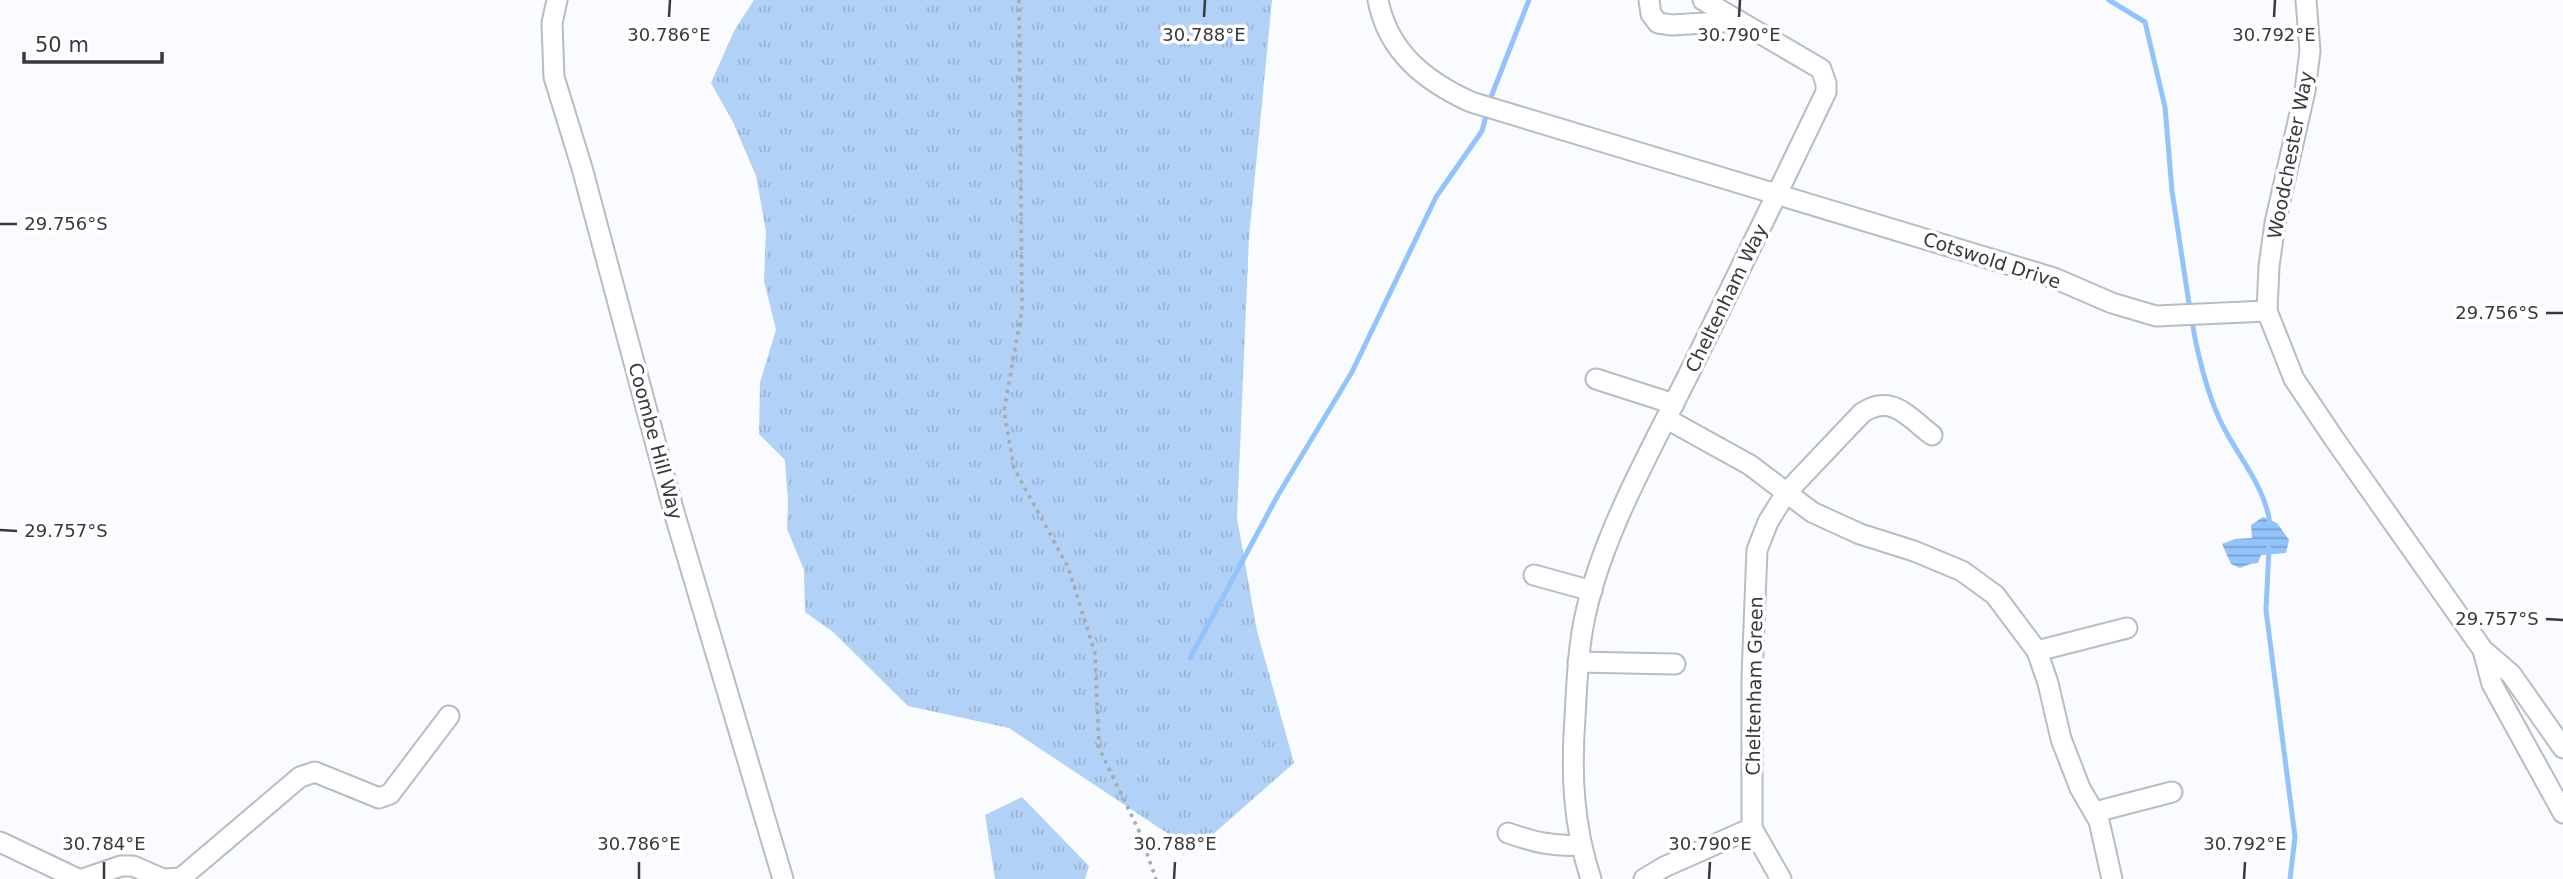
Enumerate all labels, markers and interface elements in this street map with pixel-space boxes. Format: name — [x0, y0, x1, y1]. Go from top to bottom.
scale bar — [24, 21, 163, 65]
text: 30.786°E — [627, 24, 711, 45]
text: 30.788°E — [1162, 24, 1246, 45]
text: 30.790°E — [1697, 24, 1781, 45]
text: 30.792°E — [2232, 24, 2316, 45]
text: 50 m — [35, 33, 89, 57]
street label: Woodchester Way — [2263, 69, 2317, 241]
text: 29.756°S — [24, 213, 108, 234]
street label: Cheltenham Way — [1681, 220, 1771, 376]
street label: Cotswold Drive — [1920, 227, 2064, 293]
text: 29.756°S — [2455, 302, 2539, 323]
street label: Coombe Hill Way — [624, 360, 688, 522]
text: 29.757°S — [24, 520, 108, 541]
street label: Cheltenham Green — [1741, 596, 1767, 776]
text: 29.757°S — [2455, 608, 2539, 629]
text: 30.784°E — [62, 833, 146, 854]
text: 30.786°E — [597, 833, 681, 854]
text: 30.788°E — [1133, 833, 1217, 854]
text: 30.790°E — [1668, 833, 1752, 854]
text: 30.792°E — [2203, 833, 2287, 854]

